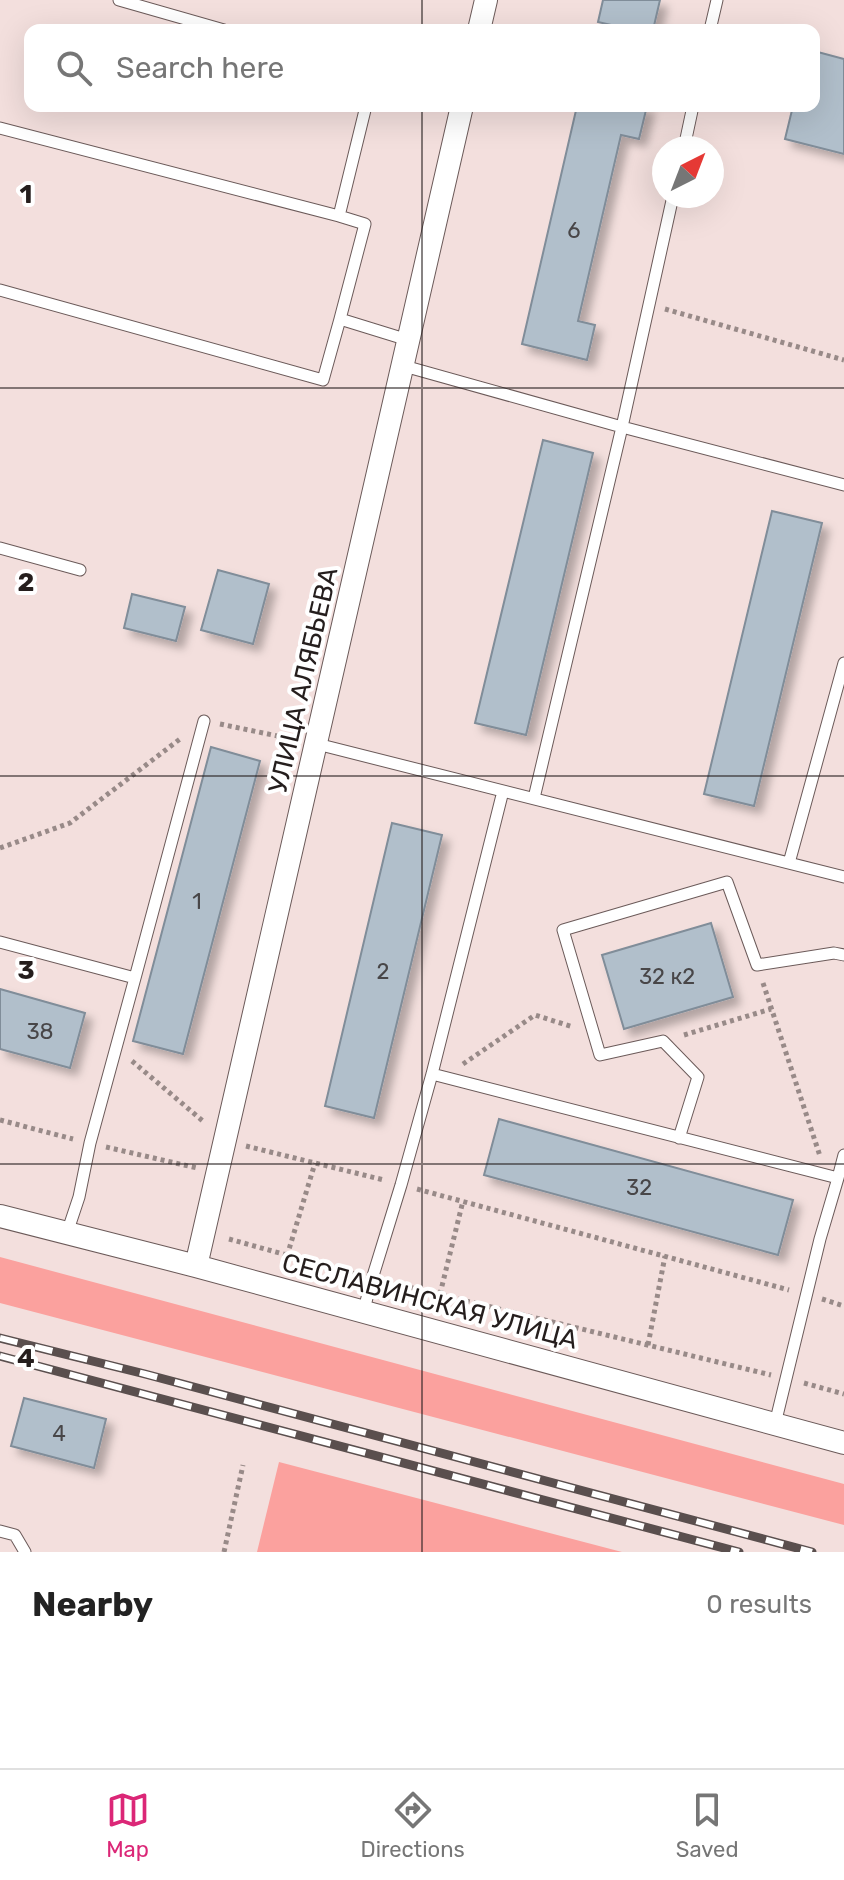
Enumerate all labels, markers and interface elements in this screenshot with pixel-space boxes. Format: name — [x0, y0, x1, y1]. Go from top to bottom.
search box — [24, 24, 820, 112]
icon: search — [52, 46, 96, 90]
text: Search here — [116, 50, 284, 86]
north arrow — [652, 136, 724, 208]
text: 1 — [20, 179, 32, 210]
house number: 6 — [567, 217, 581, 244]
street label: УЛИЦА АЛЯБЬЕВА — [262, 564, 345, 796]
text: 2 — [18, 567, 34, 598]
house number: 1 — [192, 888, 202, 915]
text: 3 — [17, 955, 35, 986]
house number: 2 — [377, 958, 389, 985]
house number: 32 к2 — [639, 963, 695, 990]
house number: 38 — [26, 1018, 54, 1045]
house number: 32 — [626, 1174, 652, 1201]
street label: СЕСЛАВИНСКАЯ УЛИЦА — [279, 1247, 581, 1356]
text: 4 — [17, 1343, 35, 1374]
house number: 4 — [52, 1420, 66, 1447]
text: Nearby — [32, 1584, 153, 1625]
text: 0 results — [706, 1589, 812, 1620]
tab: Map — [106, 1788, 150, 1863]
tab: Directions — [361, 1788, 465, 1863]
tab: Saved — [676, 1788, 739, 1863]

